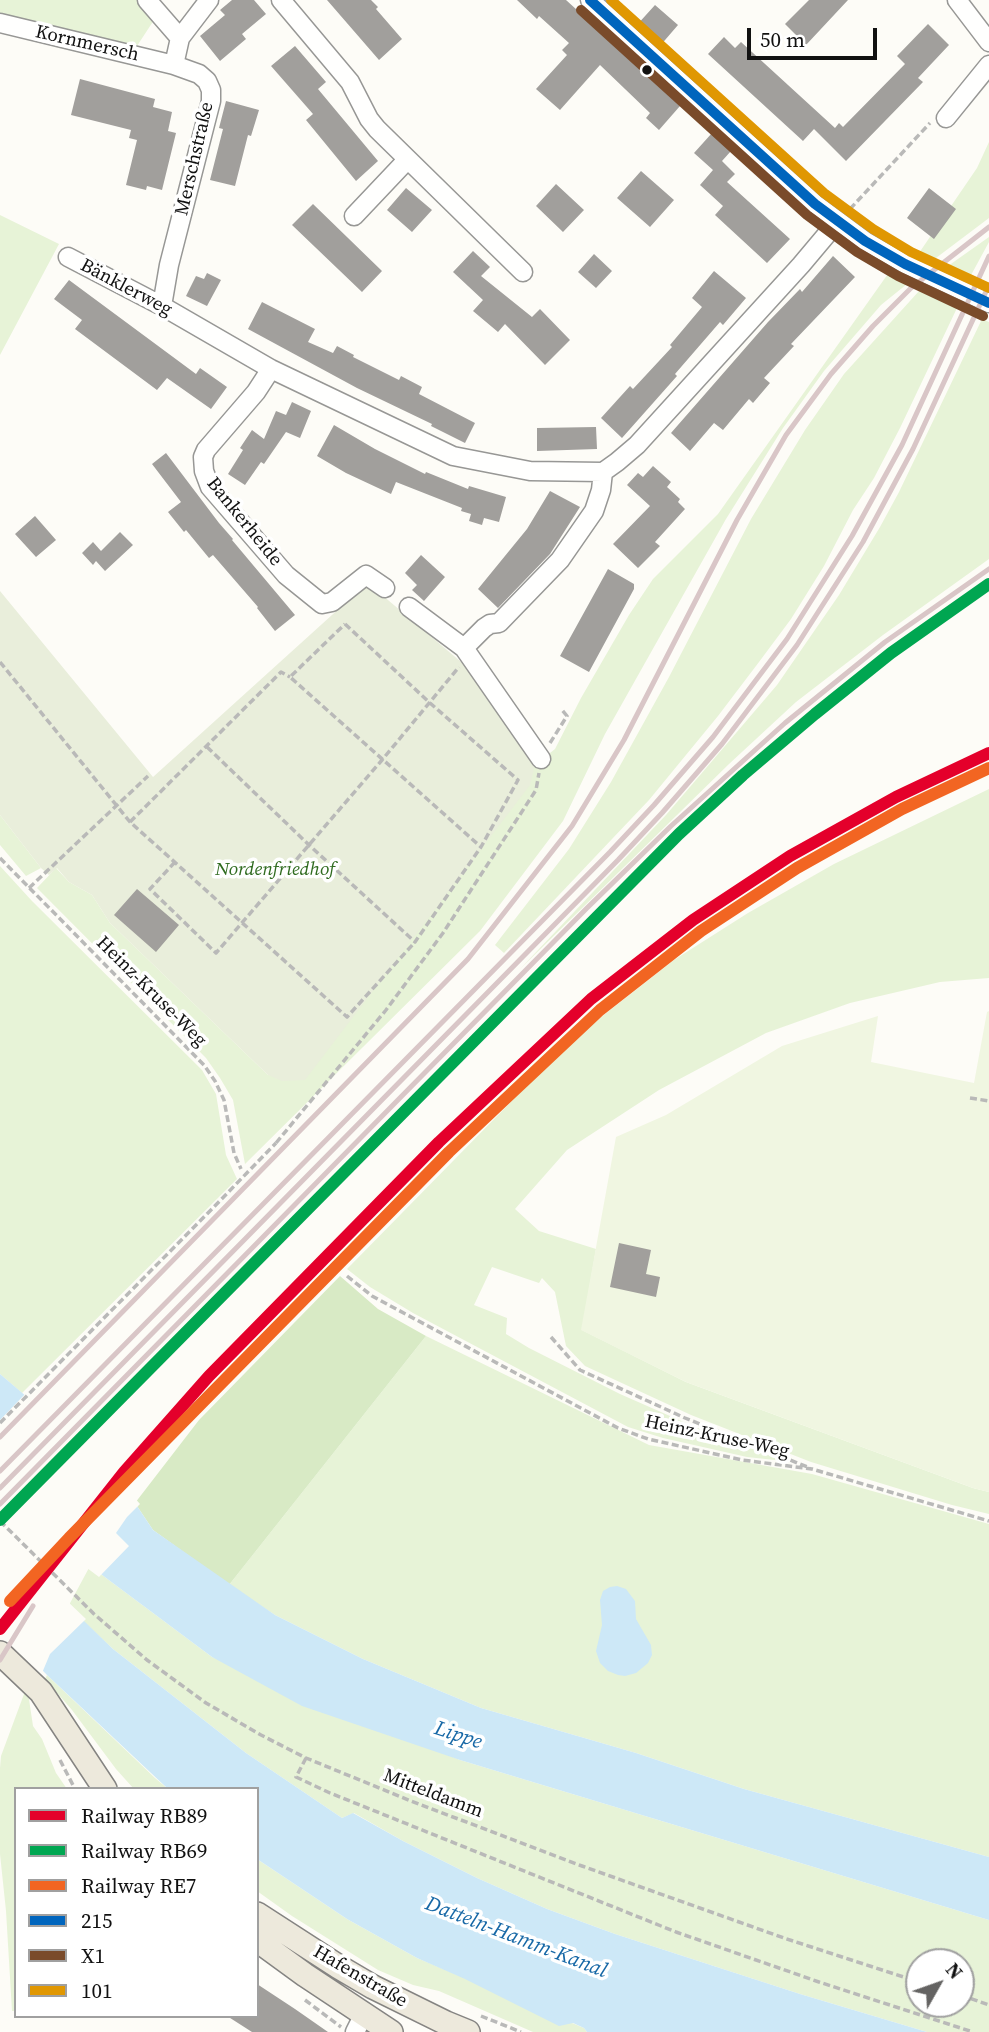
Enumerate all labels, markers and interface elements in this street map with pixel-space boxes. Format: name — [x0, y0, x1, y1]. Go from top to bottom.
scale bar — [751, 14, 880, 58]
street label: Kornmersch — [33, 21, 141, 67]
text: 50 m — [760, 25, 805, 54]
unlabelled marker — [640, 63, 654, 77]
street label: Merschstraße — [171, 100, 219, 218]
street label: Bänklerweg — [76, 254, 176, 322]
street label: Bankerheide — [201, 473, 287, 571]
park label: Nordenfriedhof — [215, 859, 335, 881]
street label: Heinz-Kruse-Weg — [91, 932, 211, 1052]
street label: Heinz-Kruse-Weg — [643, 1411, 791, 1463]
water label: Lippe — [431, 1717, 485, 1755]
street label: Mitteldamm — [380, 1765, 486, 1823]
legend — [14, 1787, 259, 2018]
text: Railway RB89 — [81, 1801, 207, 1830]
text: Railway RB69 — [81, 1836, 207, 1865]
text: Railway RE7 — [81, 1871, 196, 1900]
water label: Datteln-Hamm-Kanal — [422, 1892, 610, 1984]
text: 215 — [81, 1906, 113, 1935]
text: X1 — [81, 1941, 105, 1970]
street label: Hafenstraße — [309, 1941, 411, 2013]
north arrow — [905, 1948, 975, 2018]
text: N — [940, 1957, 969, 1984]
text: 101 — [81, 1976, 113, 2005]

